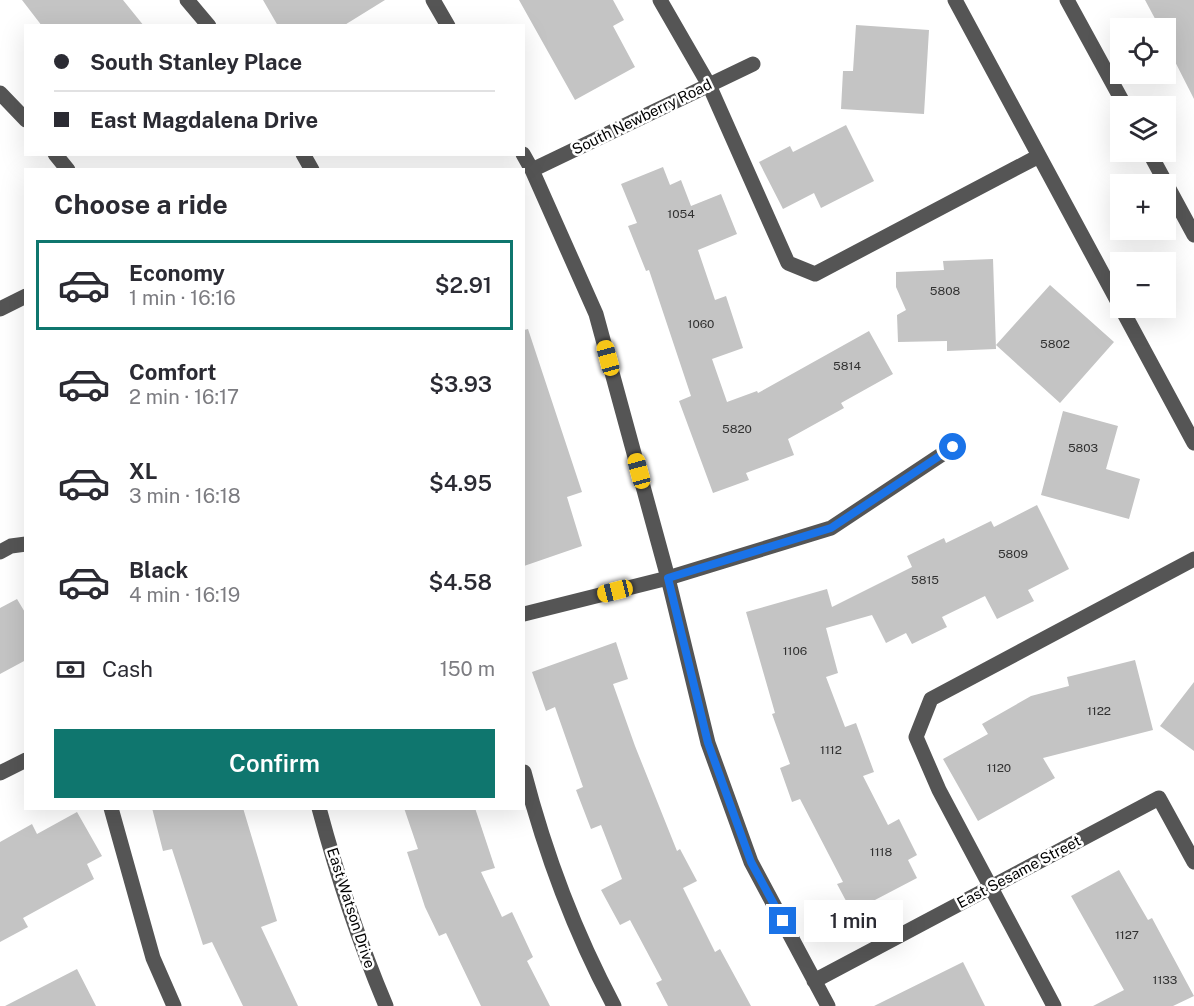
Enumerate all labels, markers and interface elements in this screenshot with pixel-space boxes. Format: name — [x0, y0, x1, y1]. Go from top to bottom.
map controls — [1110, 18, 1176, 318]
button: locate — [1110, 18, 1176, 84]
text: South Stanley Place — [90, 49, 302, 75]
street label: South Newberry Road — [569, 75, 714, 158]
button: layers — [1110, 96, 1176, 162]
text: East Magdalena Drive — [90, 107, 318, 133]
button: + — [1110, 174, 1176, 240]
text: Choose a ride — [54, 188, 228, 220]
house number: 1054 — [667, 207, 695, 221]
button: − — [1110, 252, 1176, 318]
icon: car — [57, 258, 111, 312]
text: Economy — [129, 260, 225, 286]
text: $2.91 — [435, 272, 492, 298]
house number: 5808 — [930, 284, 960, 298]
text: 1 min · 16:16 — [129, 286, 236, 310]
house number: 1060 — [688, 317, 714, 331]
house number: 5802 — [1040, 337, 1070, 351]
car — [595, 338, 621, 378]
icon: car — [57, 357, 111, 411]
text: Comfort — [129, 359, 216, 385]
house number: 5814 — [833, 359, 861, 373]
text: $3.93 — [429, 371, 492, 397]
text: 2 min · 16:17 — [129, 385, 239, 409]
house number: 5820 — [722, 422, 752, 436]
route start — [939, 433, 966, 460]
house number: 5803 — [1068, 441, 1098, 455]
car — [626, 451, 652, 491]
icon: car — [57, 456, 111, 510]
text: XL — [129, 458, 157, 484]
text: $4.95 — [429, 470, 492, 496]
text: 3 min · 16:18 — [129, 484, 241, 508]
house number: 5809 — [998, 547, 1028, 561]
icon: car — [57, 555, 111, 609]
text: Black — [129, 557, 188, 583]
text: $4.58 — [429, 569, 492, 595]
house number: 5815 — [911, 573, 939, 587]
car — [595, 578, 635, 604]
text: 4 min · 16:19 — [129, 583, 240, 607]
house number: 1106 — [783, 644, 807, 658]
icon: cash — [54, 653, 87, 686]
text: Cash — [102, 656, 153, 682]
text: 150 m — [440, 657, 495, 681]
house number: 1122 — [1087, 704, 1111, 718]
button: Confirm — [54, 729, 495, 798]
house number: 1112 — [820, 743, 842, 757]
house number: 1120 — [987, 761, 1011, 775]
street label: East Sesame Street — [954, 832, 1084, 911]
street label: East Watson Drive — [324, 845, 379, 970]
house number: 1118 — [870, 845, 892, 859]
callout: 1 min — [804, 900, 903, 942]
route end — [769, 907, 796, 934]
text: 1 min — [830, 909, 877, 933]
house number: 1127 — [1115, 928, 1139, 942]
house number: 1133 — [1153, 973, 1177, 987]

